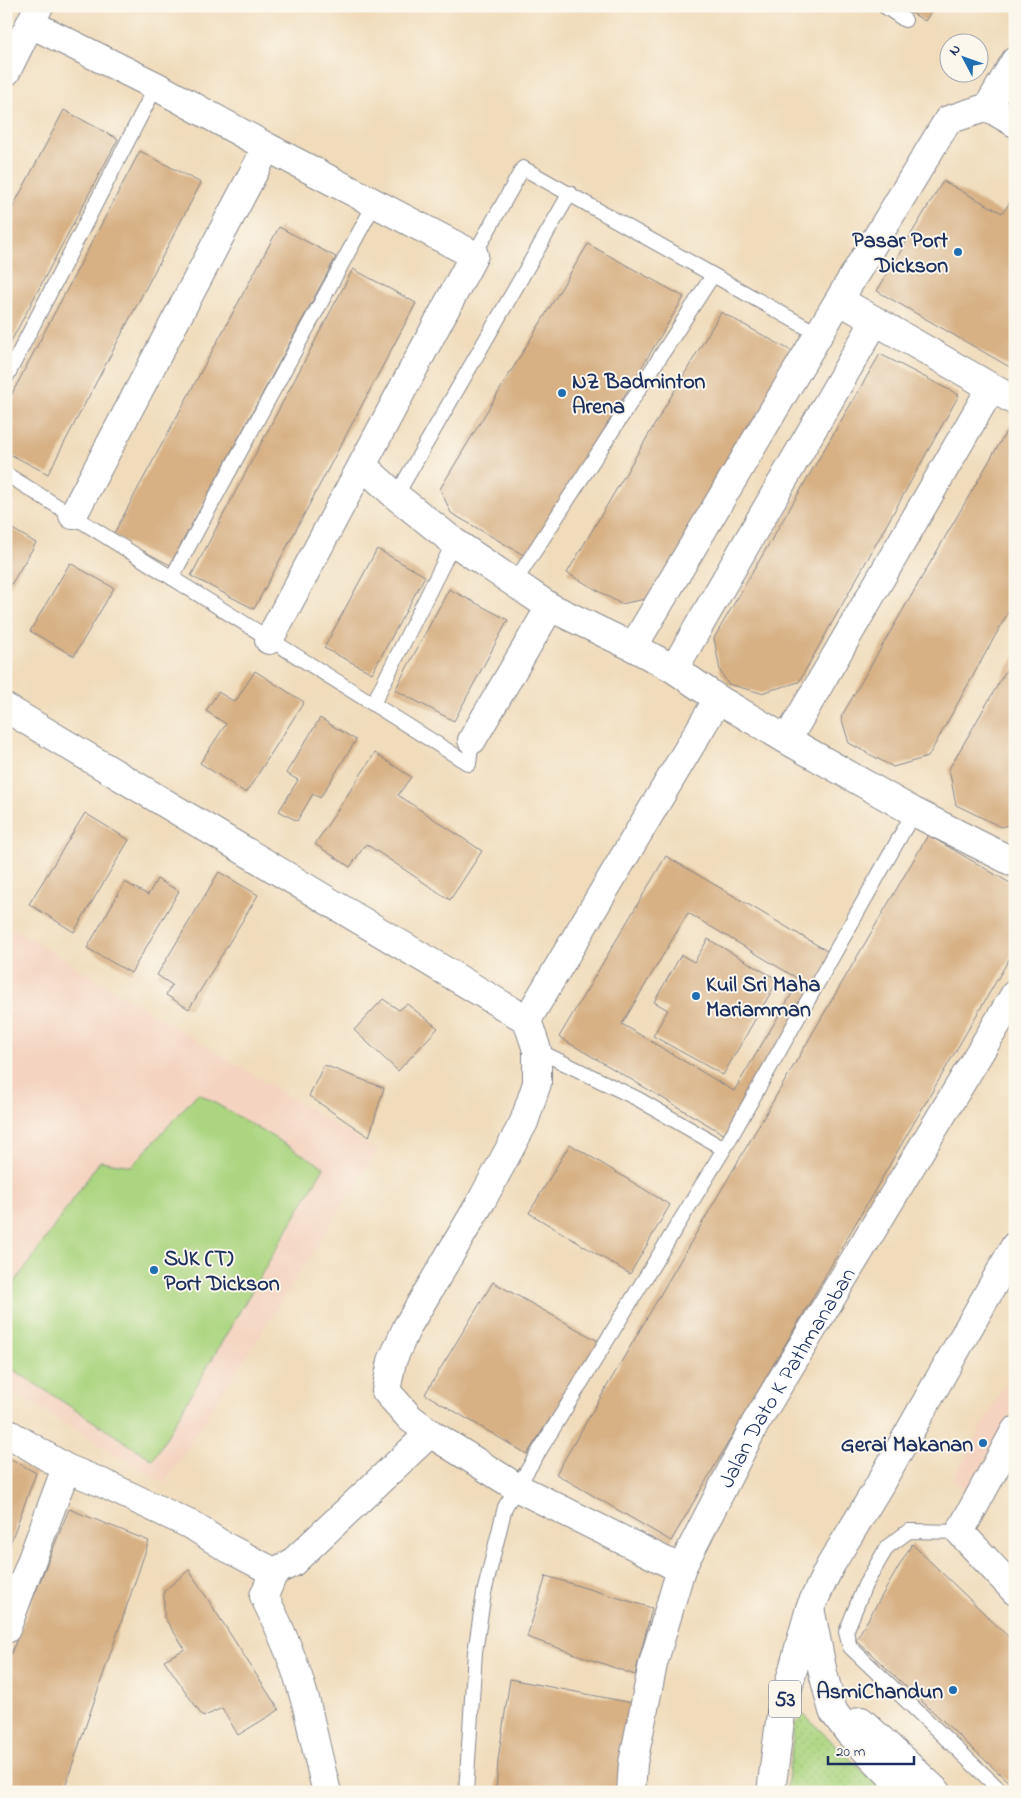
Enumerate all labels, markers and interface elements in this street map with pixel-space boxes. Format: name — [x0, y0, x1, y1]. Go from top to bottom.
north arrow — [938, 32, 988, 82]
text: N — [944, 40, 966, 61]
place label: Pasar Port Dickson — [852, 226, 949, 283]
marker: Pasar Port Dickson — [952, 246, 964, 258]
place label: NZ Badminton Arena — [572, 367, 706, 424]
marker: NZ Badminton Arena — [556, 387, 568, 399]
place label: Kuil Sri Maha Mariamman — [706, 970, 820, 1027]
marker: Kuil Sri Maha Mariamman — [690, 990, 702, 1002]
place label: SJK (T) Port Dickson — [164, 1244, 280, 1301]
street label: Jalan Dato K Pathmanaban — [712, 1262, 865, 1494]
marker: SJK (T) Port Dickson — [148, 1264, 160, 1276]
place label: Gerai Makanan — [841, 1430, 973, 1462]
marker: Gerai Makanan — [977, 1437, 989, 1449]
place label: AsmiChandun — [816, 1677, 943, 1709]
road number: 53 — [769, 1680, 801, 1718]
marker: AsmiChandun — [947, 1684, 959, 1696]
scale bar — [828, 1733, 915, 1765]
text: 20 m — [836, 1741, 866, 1763]

